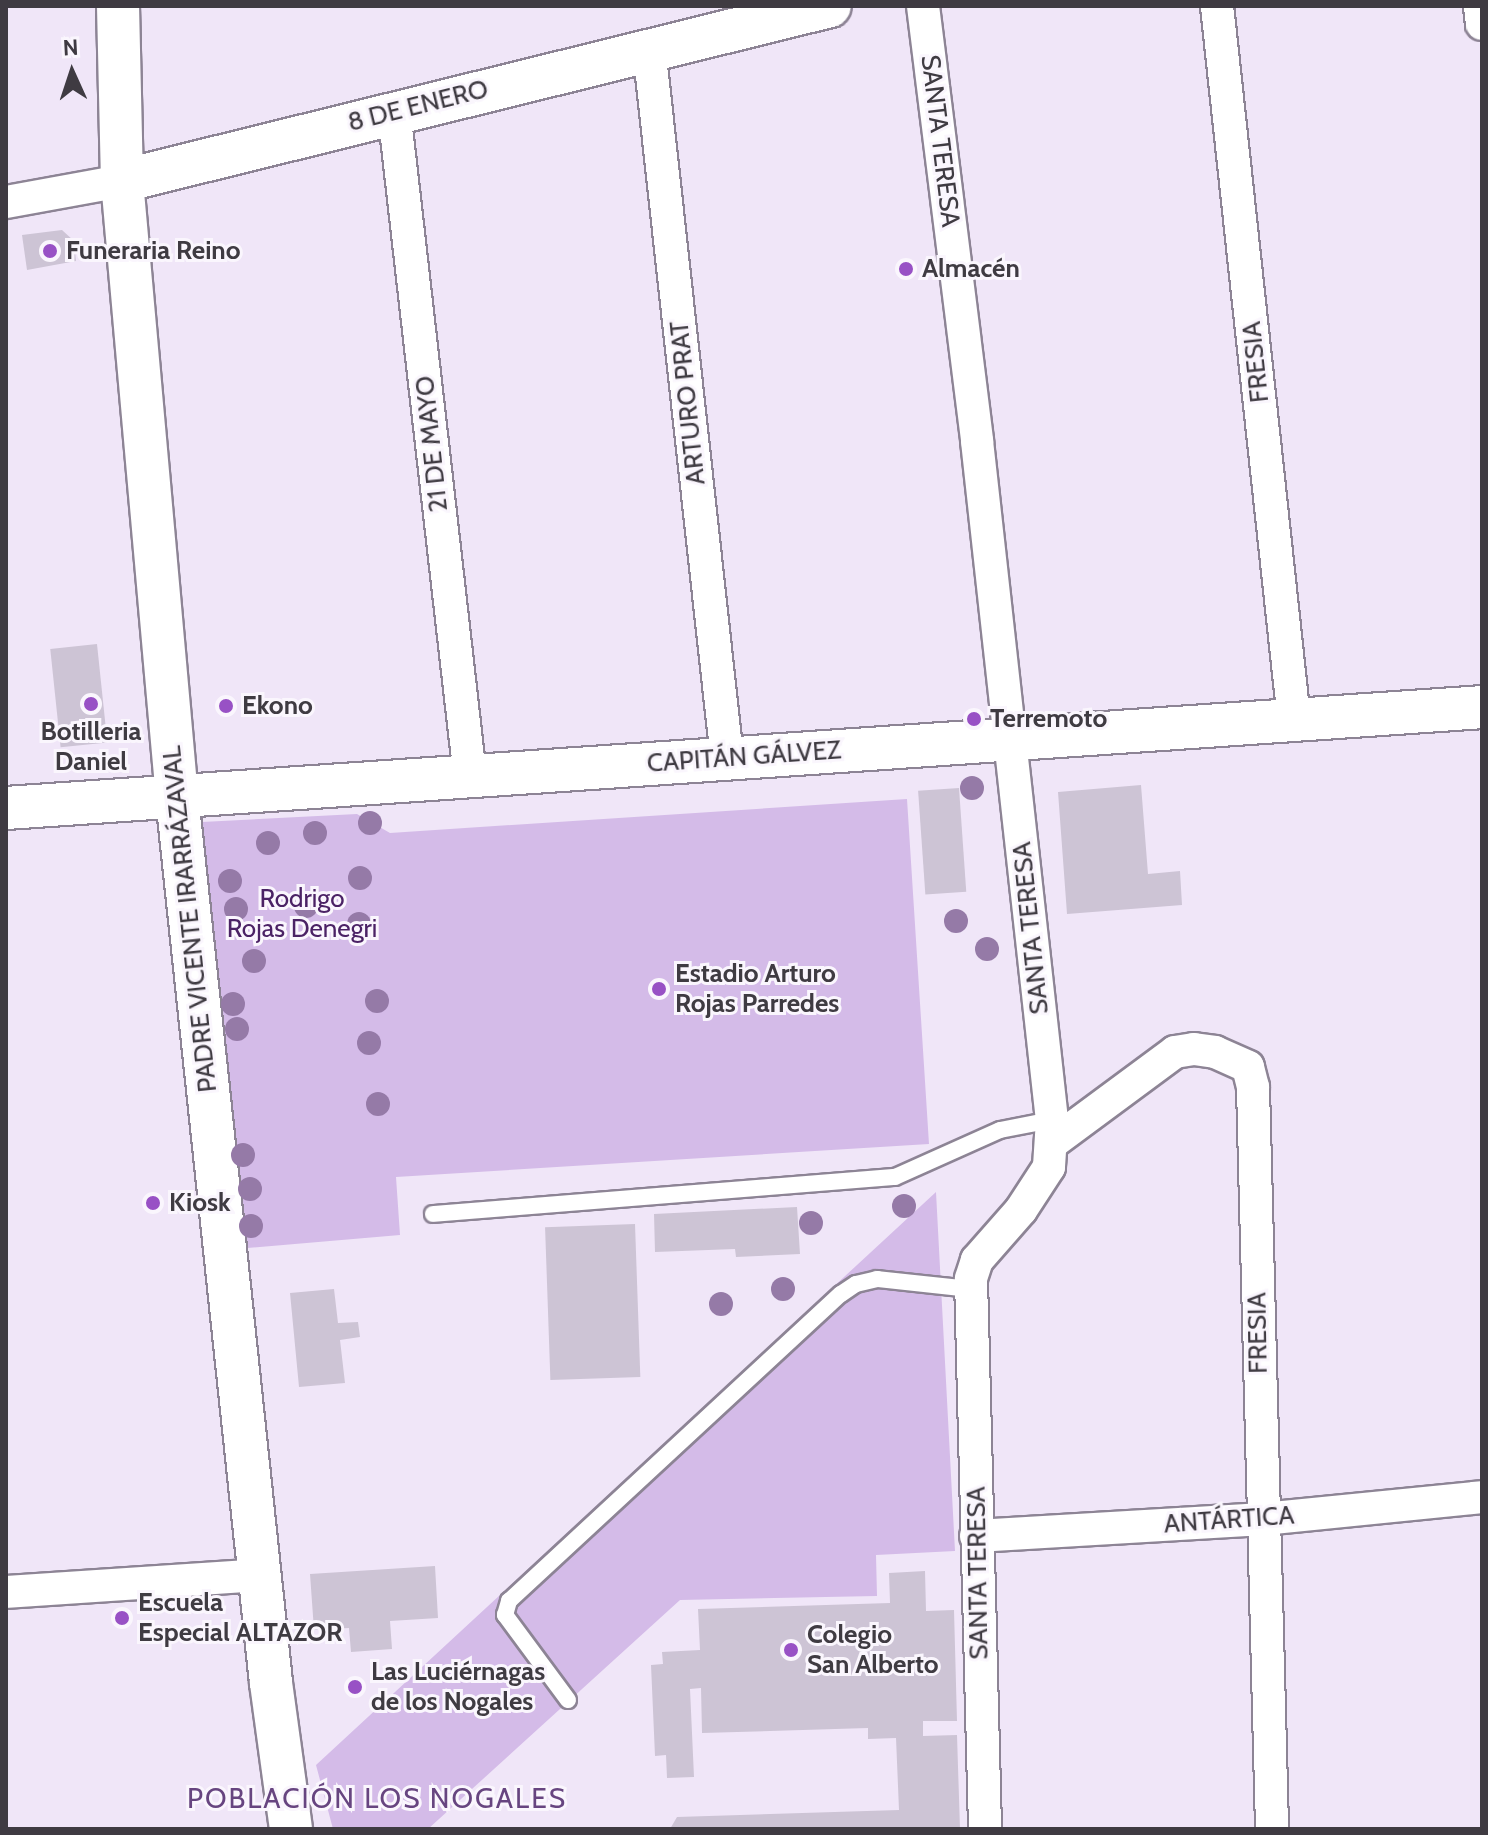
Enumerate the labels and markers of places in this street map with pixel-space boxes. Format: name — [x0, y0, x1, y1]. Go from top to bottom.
place label: Funeraria Reino — [66, 235, 241, 267]
marker: Funeraria Reino — [41, 242, 59, 260]
place label: Almacén — [922, 253, 1020, 285]
marker: Almacén — [897, 260, 915, 278]
place label: Ekono — [242, 690, 313, 722]
marker: Botilleria Daniel — [82, 695, 100, 713]
marker: Ekono — [217, 697, 235, 715]
place label: Terremoto — [990, 703, 1107, 735]
marker: Terremoto — [965, 710, 983, 728]
place label: Botilleria Daniel — [41, 716, 141, 778]
place label: Estadio Arturo Rojas Parredes — [675, 958, 839, 1020]
marker: Estadio Arturo Rojas Parredes — [650, 980, 668, 998]
place label: Kiosk — [169, 1187, 231, 1219]
marker: Kiosk — [144, 1194, 162, 1212]
place label: Escuela Especial ALTAZOR — [138, 1587, 343, 1648]
marker: Escuela Especial ALTAZOR — [113, 1609, 131, 1627]
place label: Colegio San Alberto — [807, 1619, 939, 1680]
marker: Colegio San Alberto — [782, 1641, 800, 1659]
place label: Las Luciérnagas de los Nogales — [371, 1656, 545, 1718]
marker: Las Luciérnagas de los Nogales — [346, 1678, 364, 1696]

